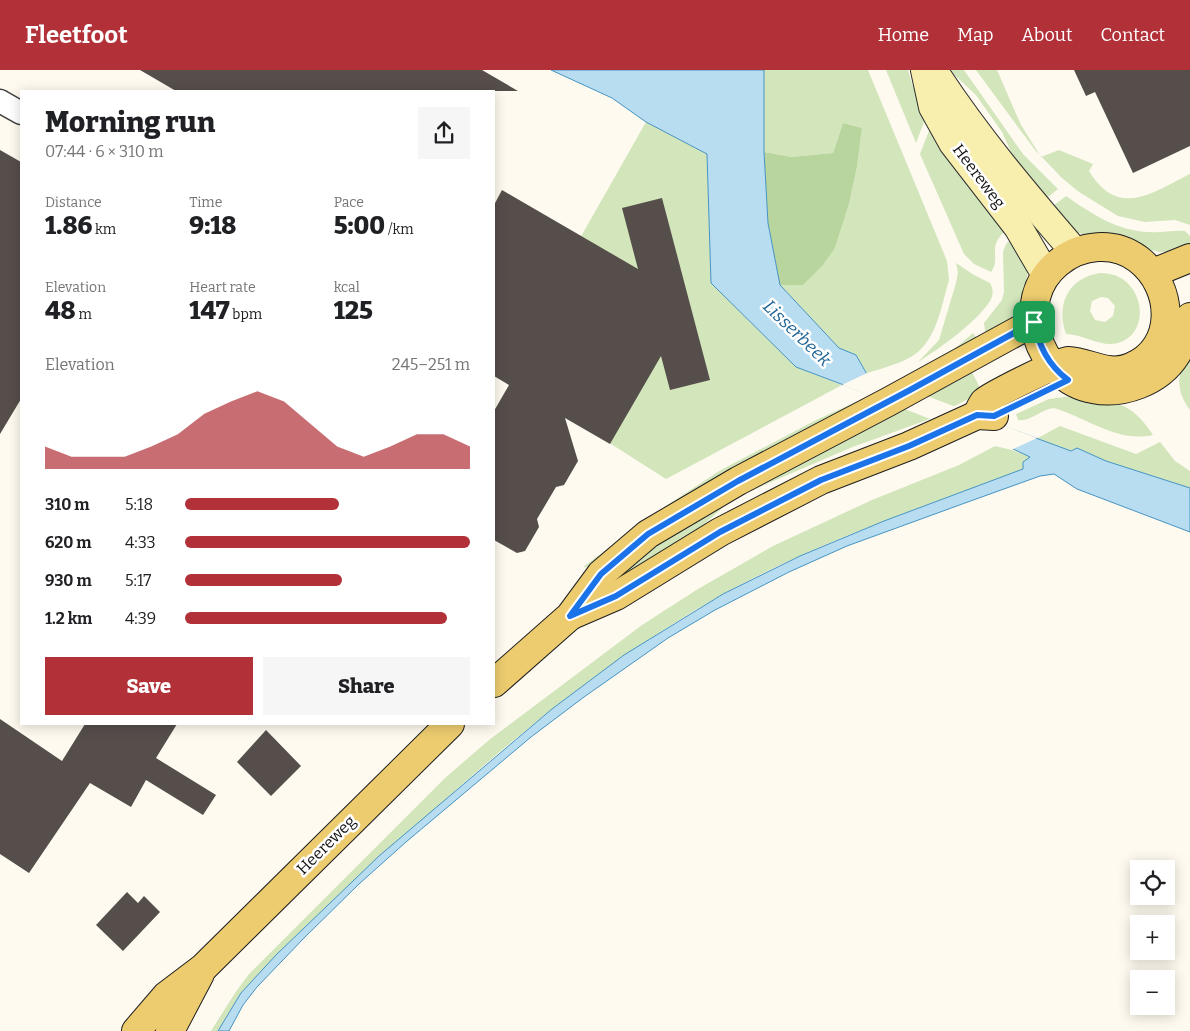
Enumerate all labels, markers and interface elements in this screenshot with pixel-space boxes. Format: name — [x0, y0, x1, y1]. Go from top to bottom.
text: Fleetfoot — [25, 21, 128, 49]
text: Home — [878, 24, 929, 46]
text: Map — [957, 24, 993, 46]
text: About — [1021, 24, 1072, 46]
text: Contact — [1100, 24, 1165, 46]
text: Morning run — [45, 106, 215, 139]
button: share — [418, 107, 470, 159]
street label: Heereweg — [949, 140, 1009, 212]
text: 07:44 · 6 × 310 m — [45, 142, 163, 161]
text: Distance — [45, 194, 102, 211]
text: Time — [189, 194, 222, 211]
text: Pace — [334, 194, 364, 211]
text: 1.86 — [45, 211, 92, 241]
text: 9:18 — [189, 211, 236, 241]
text: 5:00 — [334, 211, 385, 241]
text: km — [92, 221, 116, 238]
text: /km — [385, 221, 414, 238]
text: Elevation — [45, 279, 106, 296]
text: Heart rate — [189, 279, 256, 296]
text: kcal — [334, 279, 360, 296]
water label: Lisserbeek — [758, 295, 836, 371]
text: 48 — [45, 296, 76, 326]
text: 147 — [189, 296, 230, 326]
text: 125 — [334, 296, 373, 326]
pin — [1013, 301, 1055, 343]
text: m — [76, 306, 92, 323]
text: bpm — [230, 306, 262, 323]
icon: arrive — [1020, 308, 1048, 336]
text: Elevation — [45, 355, 115, 374]
text: 245–251 m — [392, 355, 470, 374]
text: 310 m — [45, 495, 89, 514]
text: 5:18 — [125, 495, 153, 514]
text: 620 m — [45, 533, 92, 552]
text: 4:33 — [125, 533, 156, 552]
text: 930 m — [45, 571, 92, 590]
text: 5:17 — [125, 571, 151, 590]
text: 1.2 km — [45, 609, 92, 628]
text: 4:39 — [125, 609, 156, 628]
button: Save — [45, 657, 253, 715]
button: Share — [263, 657, 470, 715]
street label: Heereweg — [293, 812, 359, 878]
map controls — [1130, 860, 1175, 1015]
button: locate — [1130, 860, 1175, 905]
button: + — [1130, 915, 1175, 960]
button: − — [1130, 970, 1175, 1015]

